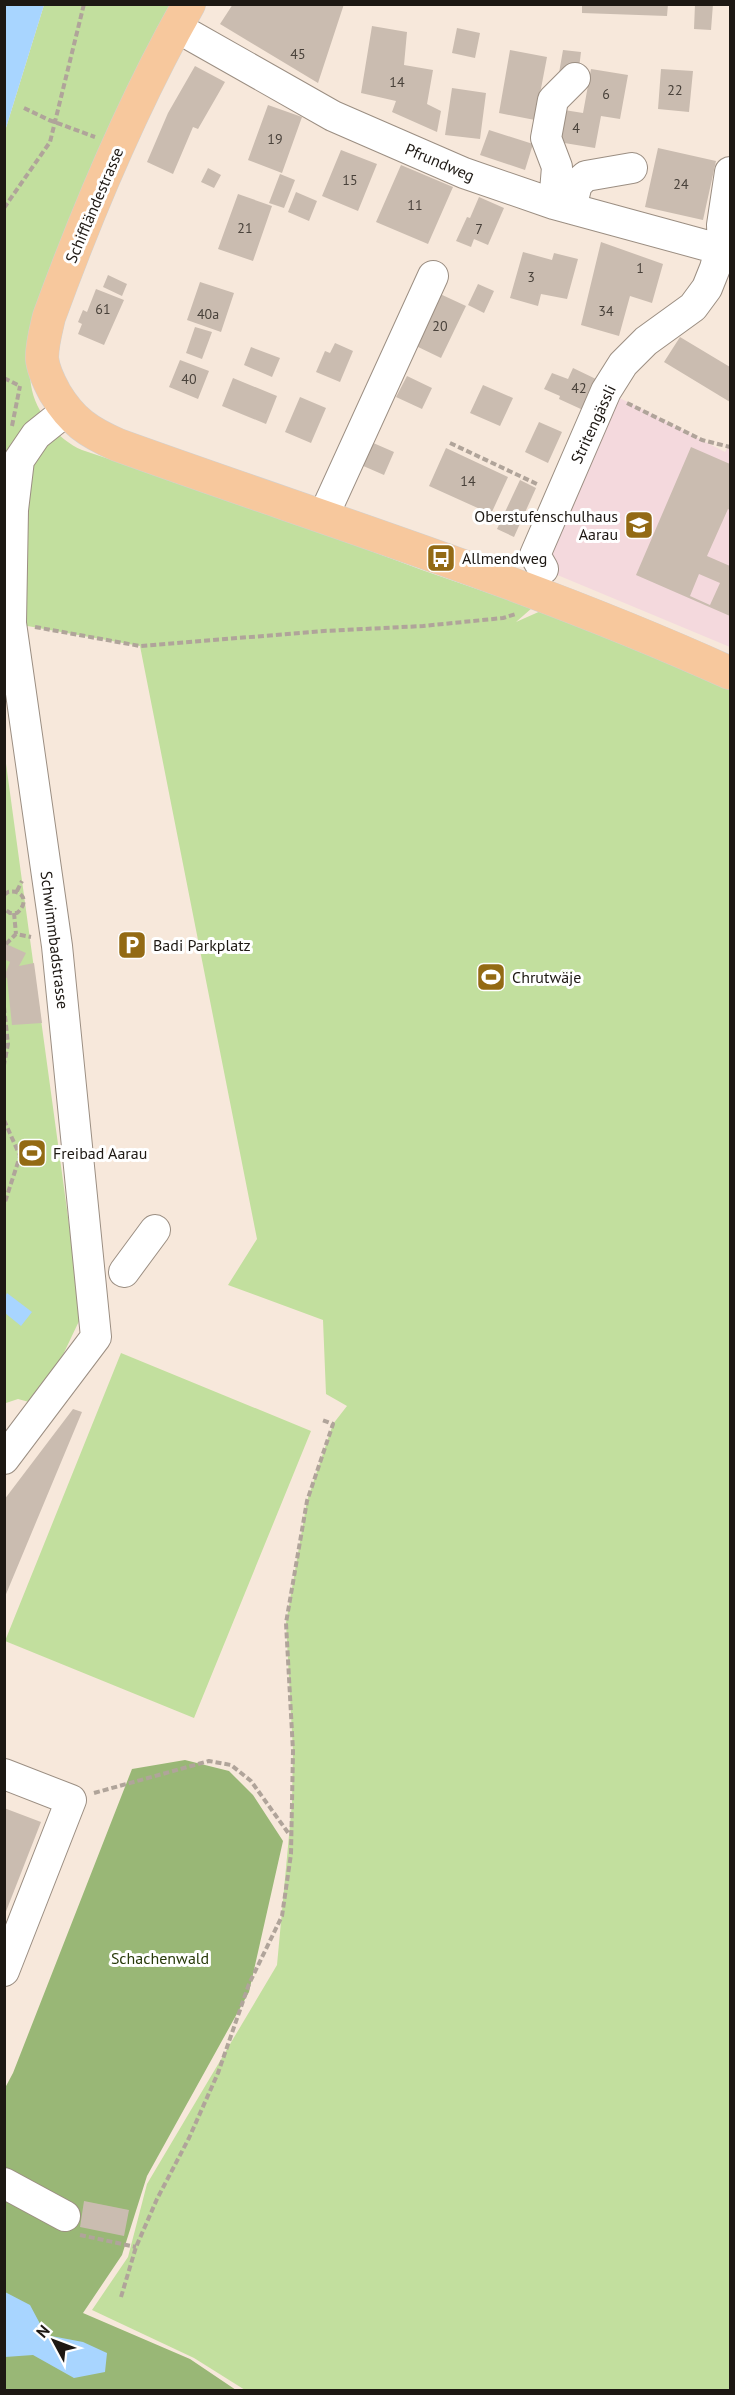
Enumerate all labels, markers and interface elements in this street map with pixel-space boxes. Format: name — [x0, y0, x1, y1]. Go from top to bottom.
house number: 45 — [290, 45, 306, 63]
house number: 14 — [389, 73, 405, 91]
house number: 22 — [667, 81, 683, 99]
house number: 6 — [602, 85, 610, 103]
house number: 4 — [572, 119, 580, 137]
house number: 19 — [267, 130, 283, 148]
street label: Pfrundweg — [402, 138, 478, 186]
street label: Schiffländestrasse — [61, 144, 127, 266]
house number: 15 — [342, 171, 358, 189]
house number: 24 — [673, 175, 689, 193]
house number: 11 — [407, 196, 423, 214]
house number: 21 — [237, 219, 253, 237]
house number: 7 — [475, 220, 483, 238]
house number: 1 — [636, 259, 644, 277]
house number: 3 — [527, 268, 535, 286]
house number: 61 — [95, 300, 111, 318]
house number: 34 — [598, 302, 614, 320]
house number: 40a — [197, 305, 219, 323]
house number: 20 — [432, 317, 448, 335]
house number: 40 — [181, 370, 197, 388]
house number: 42 — [571, 379, 587, 397]
street label: Stritengässli — [566, 381, 620, 467]
house number: 14 — [460, 472, 476, 490]
place label: Oberstufenschulhaus Aarau — [474, 506, 618, 544]
school or university icon: Oberstufenschulhaus Aarau — [623, 509, 655, 541]
bus stop icon: Allmendweg — [425, 542, 457, 574]
place label: Allmendweg — [462, 548, 547, 568]
street label: Schwimmbadstrasse — [37, 870, 73, 1010]
parking icon: Badi Parkplatz — [116, 929, 148, 961]
place label: Badi Parkplatz — [153, 935, 251, 955]
sports icon: Chrutwäje — [475, 961, 507, 993]
place label: Chrutwäje — [512, 967, 581, 987]
sports icon: Freibad Aarau — [16, 1137, 48, 1169]
place label: Freibad Aarau — [53, 1143, 147, 1163]
park label: Schachenwald — [111, 1948, 209, 1968]
north arrow — [24, 2311, 84, 2371]
text: N — [32, 2321, 54, 2342]

